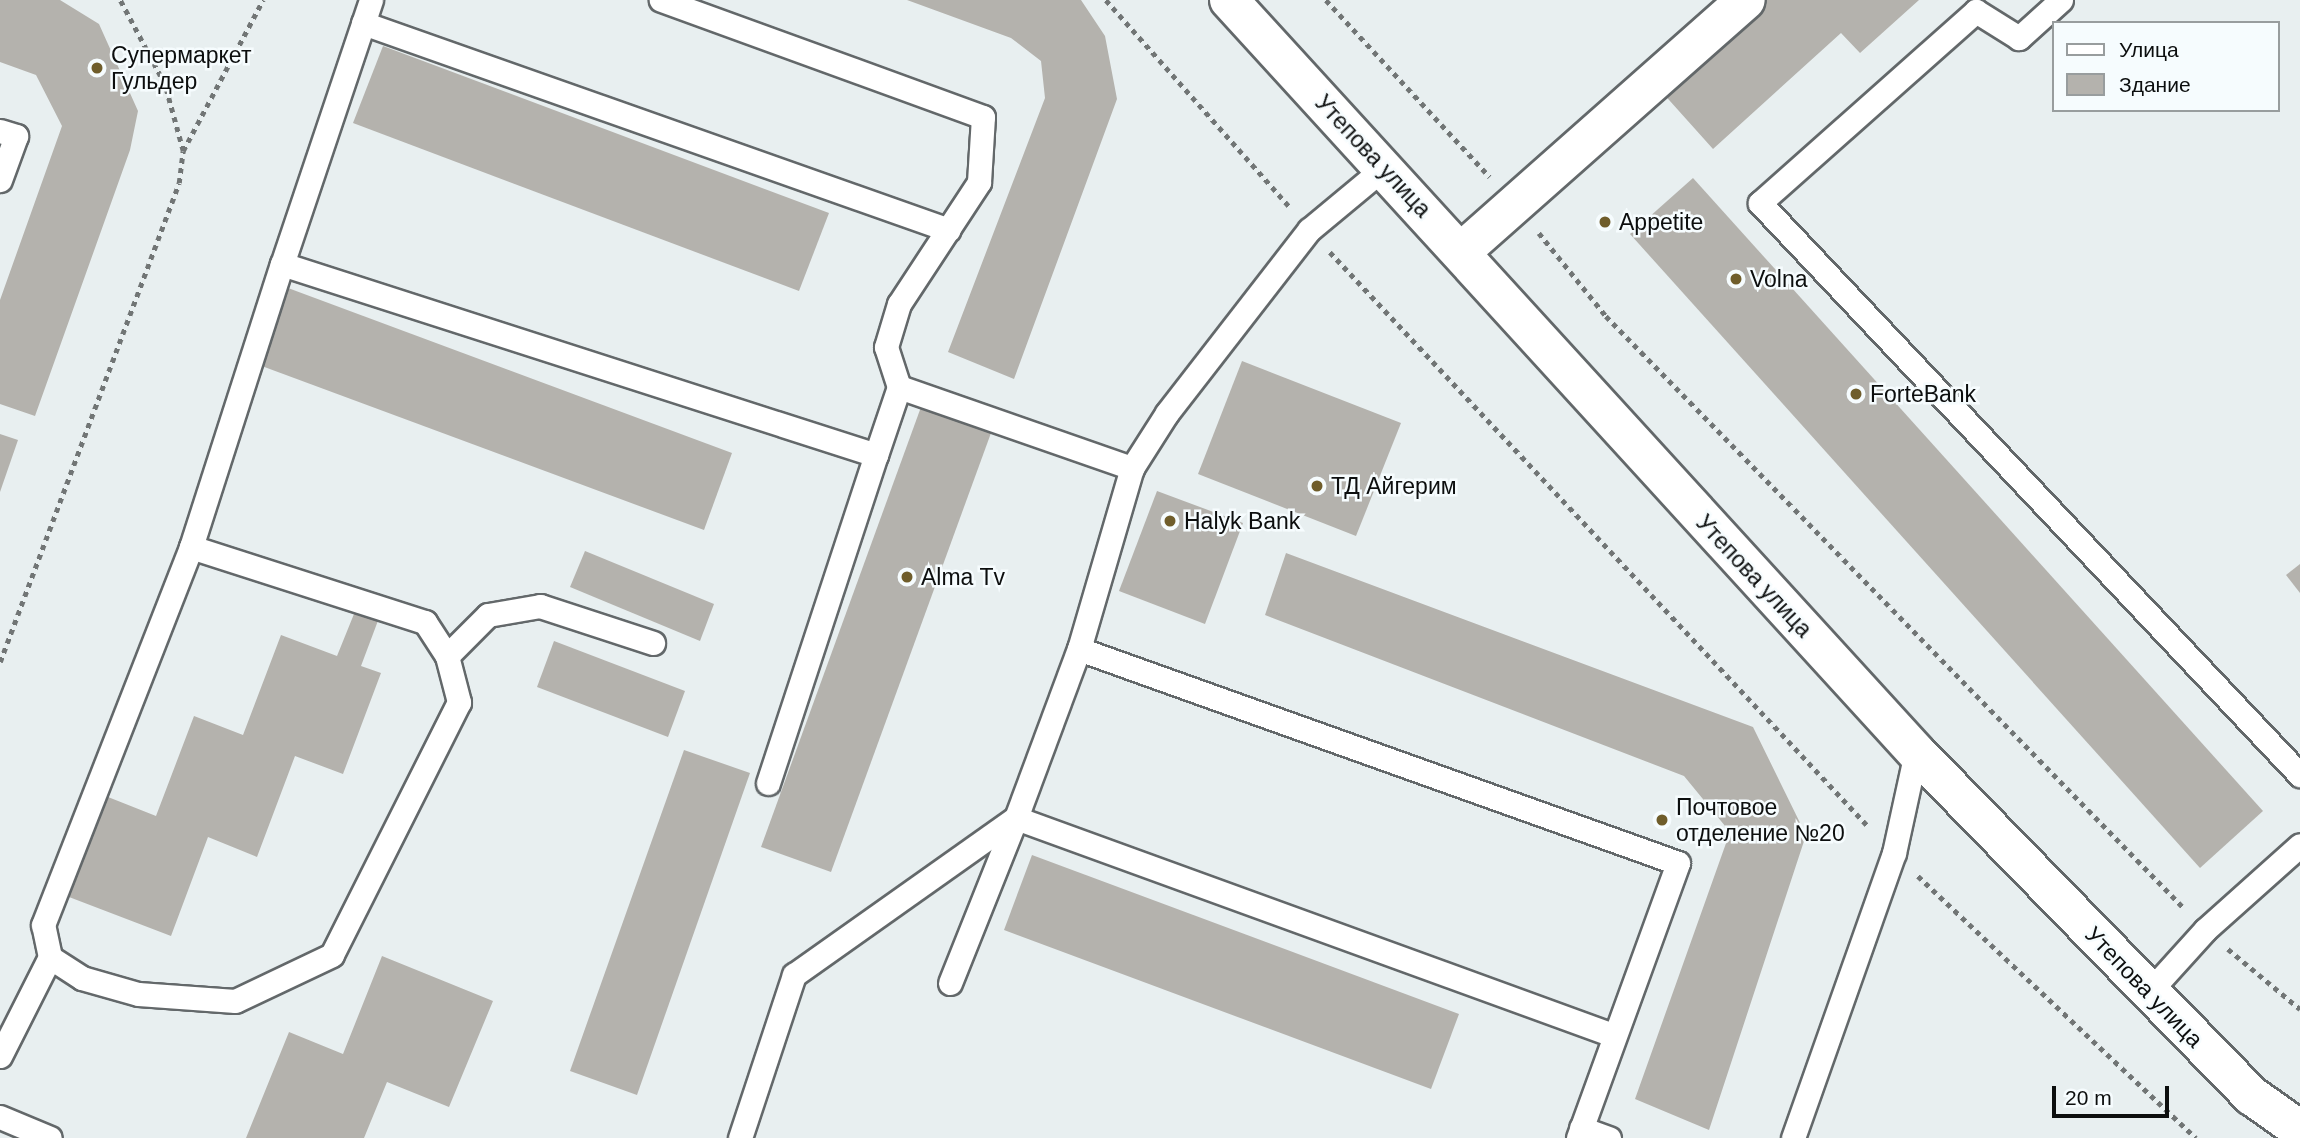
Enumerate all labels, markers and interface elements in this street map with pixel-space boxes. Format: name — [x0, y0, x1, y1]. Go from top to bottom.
legend — [2052, 21, 2279, 112]
text: Улица — [2119, 38, 2179, 61]
place label: Супермаркет Гульдер — [111, 41, 251, 95]
marker: Супермаркет Гульдер — [89, 60, 105, 76]
text: Здание — [2119, 73, 2191, 96]
street label: Утепова улица — [1309, 89, 1437, 223]
place label: Appetite — [1619, 208, 1703, 236]
marker: Appetite — [1597, 214, 1613, 230]
place label: Volna — [1750, 265, 1808, 293]
marker: Volna — [1728, 271, 1744, 287]
place label: ForteBank — [1870, 380, 1976, 408]
marker: ForteBank — [1848, 386, 1864, 402]
place label: ТД Айгерим — [1331, 472, 1457, 500]
marker: ТД Айгерим — [1309, 478, 1325, 494]
place label: Halyk Bank — [1184, 507, 1300, 535]
street label: Утепова улица — [1690, 509, 1818, 643]
marker: Halyk Bank — [1162, 513, 1178, 529]
place label: Alma Tv — [921, 563, 1005, 591]
marker: Alma Tv — [899, 569, 915, 585]
place label: Почтовое отделение №20 — [1676, 793, 1845, 847]
marker: Почтовое отделение №20 — [1654, 812, 1670, 828]
street label: Утепова улица — [2079, 921, 2209, 1053]
scale bar — [2055, 1072, 2172, 1116]
text: 20 m — [2065, 1086, 2112, 1109]

